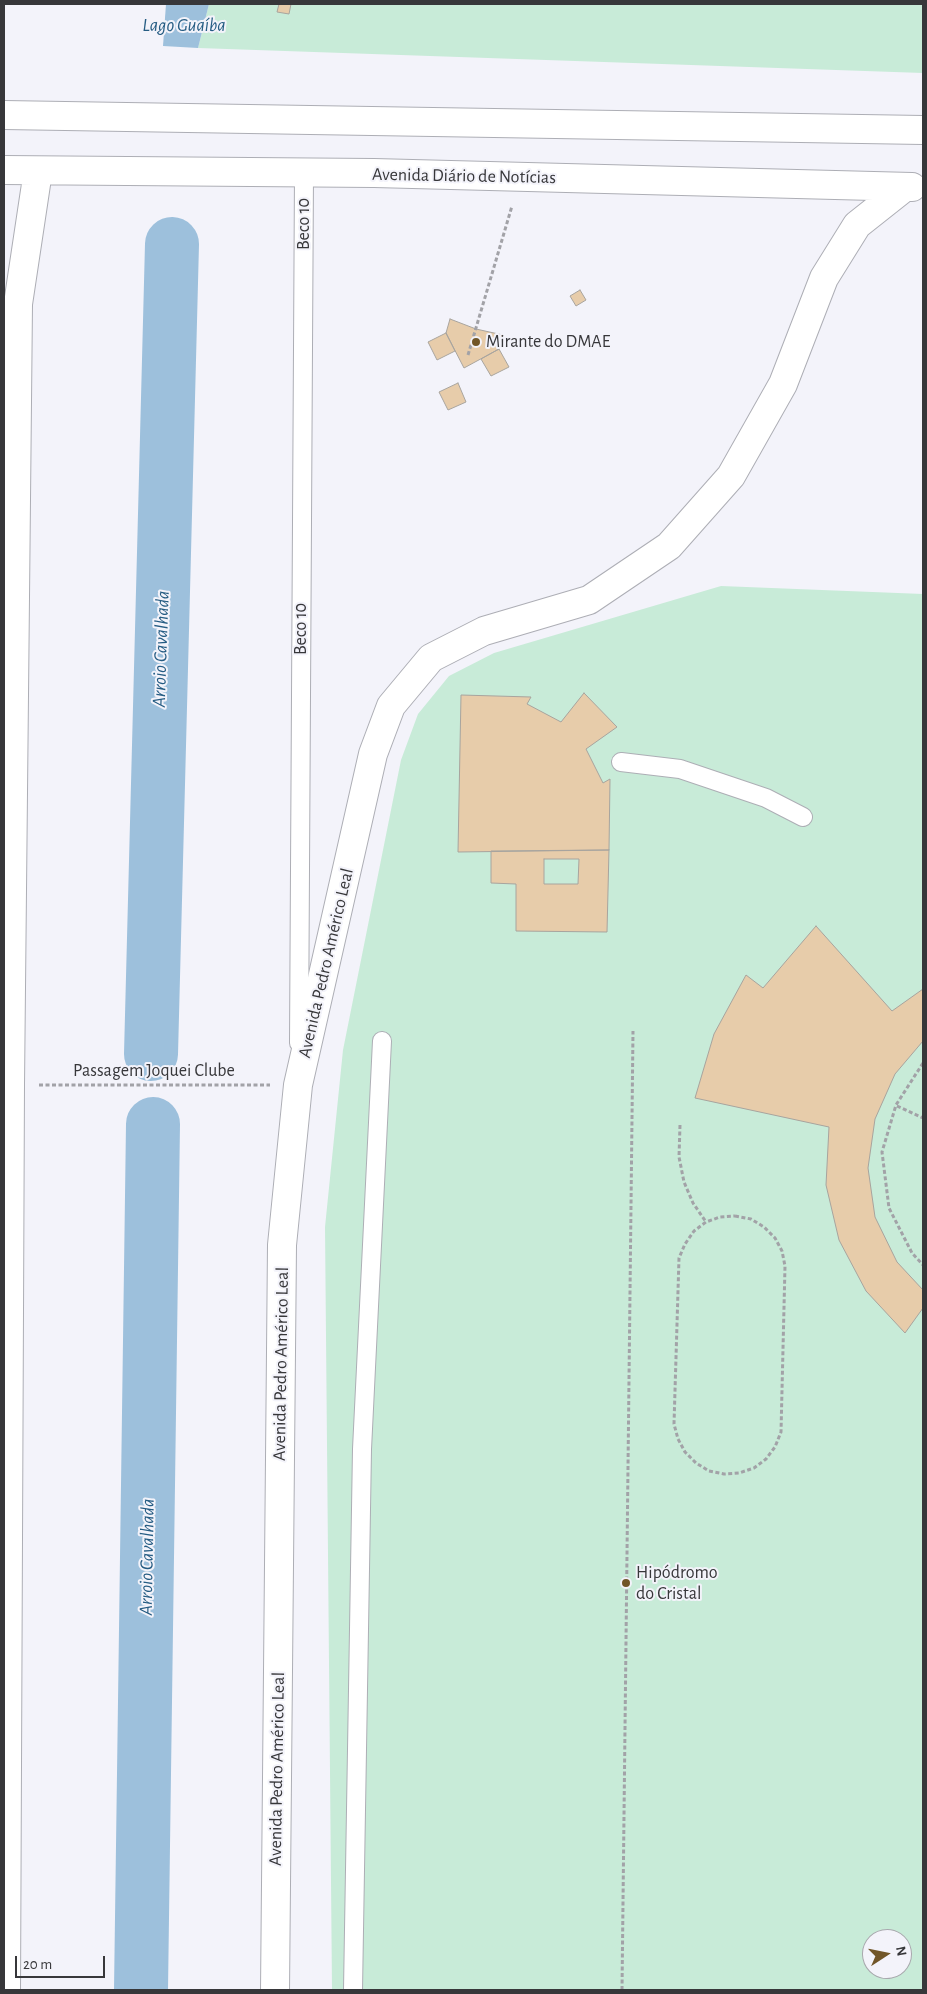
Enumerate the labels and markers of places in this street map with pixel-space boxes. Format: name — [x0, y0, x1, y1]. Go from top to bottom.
place label: Mirante do DMAE — [486, 331, 610, 353]
marker: Mirante do DMAE — [470, 336, 482, 348]
place label: Hipódromo do Cristal — [636, 1562, 718, 1605]
marker: Hipódromo do Cristal — [620, 1577, 632, 1589]

